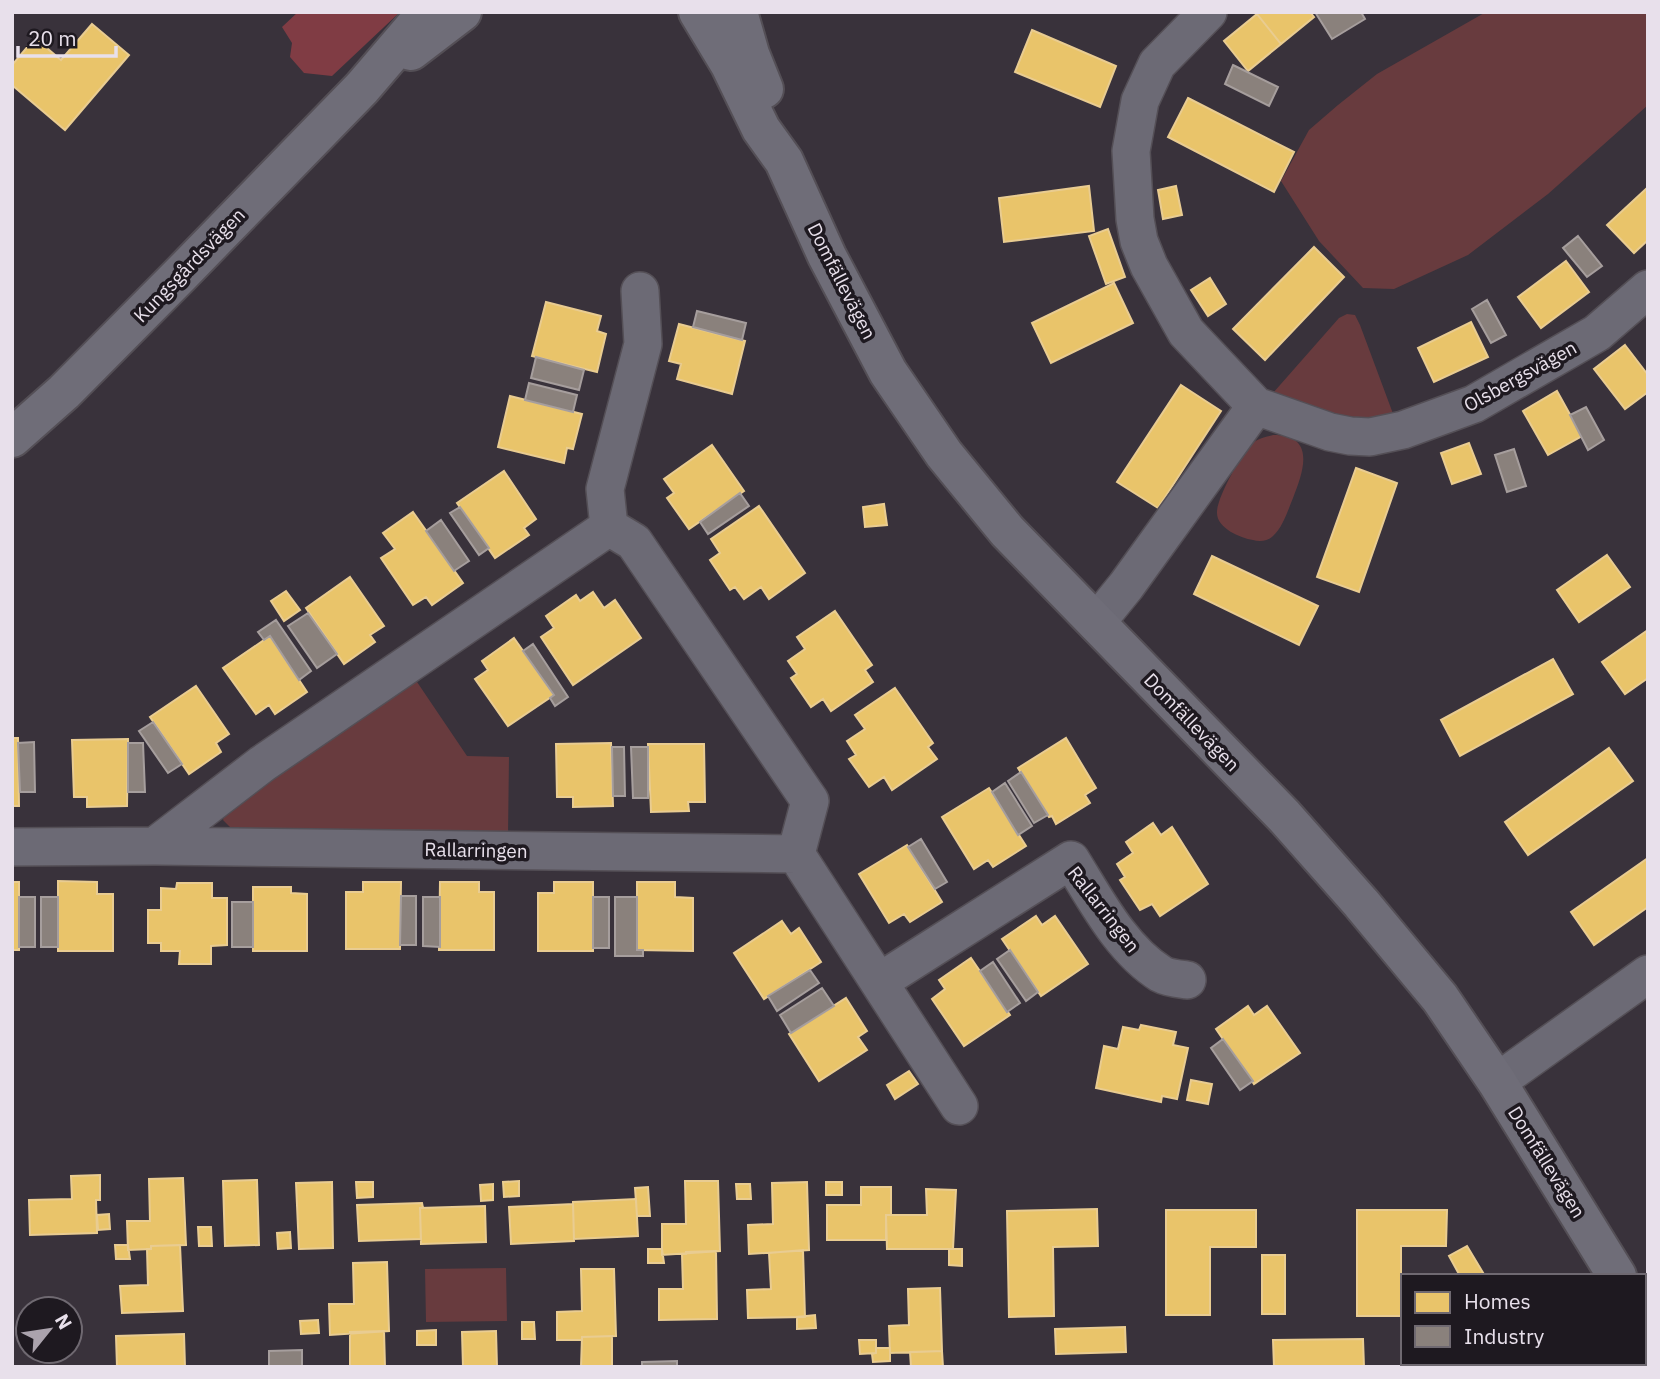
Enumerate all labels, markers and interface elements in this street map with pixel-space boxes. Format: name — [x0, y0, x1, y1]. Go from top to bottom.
scale bar — [18, 14, 116, 58]
text: 20 m — [28, 24, 77, 52]
street label: Kungsgårdsvägen — [128, 203, 250, 327]
street label: Domfällevägen — [802, 219, 882, 343]
street label: Olsbergsvägen — [1459, 335, 1581, 417]
street label: Domfällevägen — [1139, 668, 1245, 776]
street label: Rallarringen — [424, 837, 528, 863]
street label: Rallarringen — [1063, 861, 1145, 957]
street label: Domfällevägen — [1503, 1102, 1591, 1222]
legend — [1401, 1274, 1646, 1365]
text: Homes — [1464, 1287, 1531, 1315]
north arrow — [14, 1295, 84, 1365]
text: N — [50, 1310, 78, 1333]
text: Industry — [1464, 1322, 1545, 1350]

